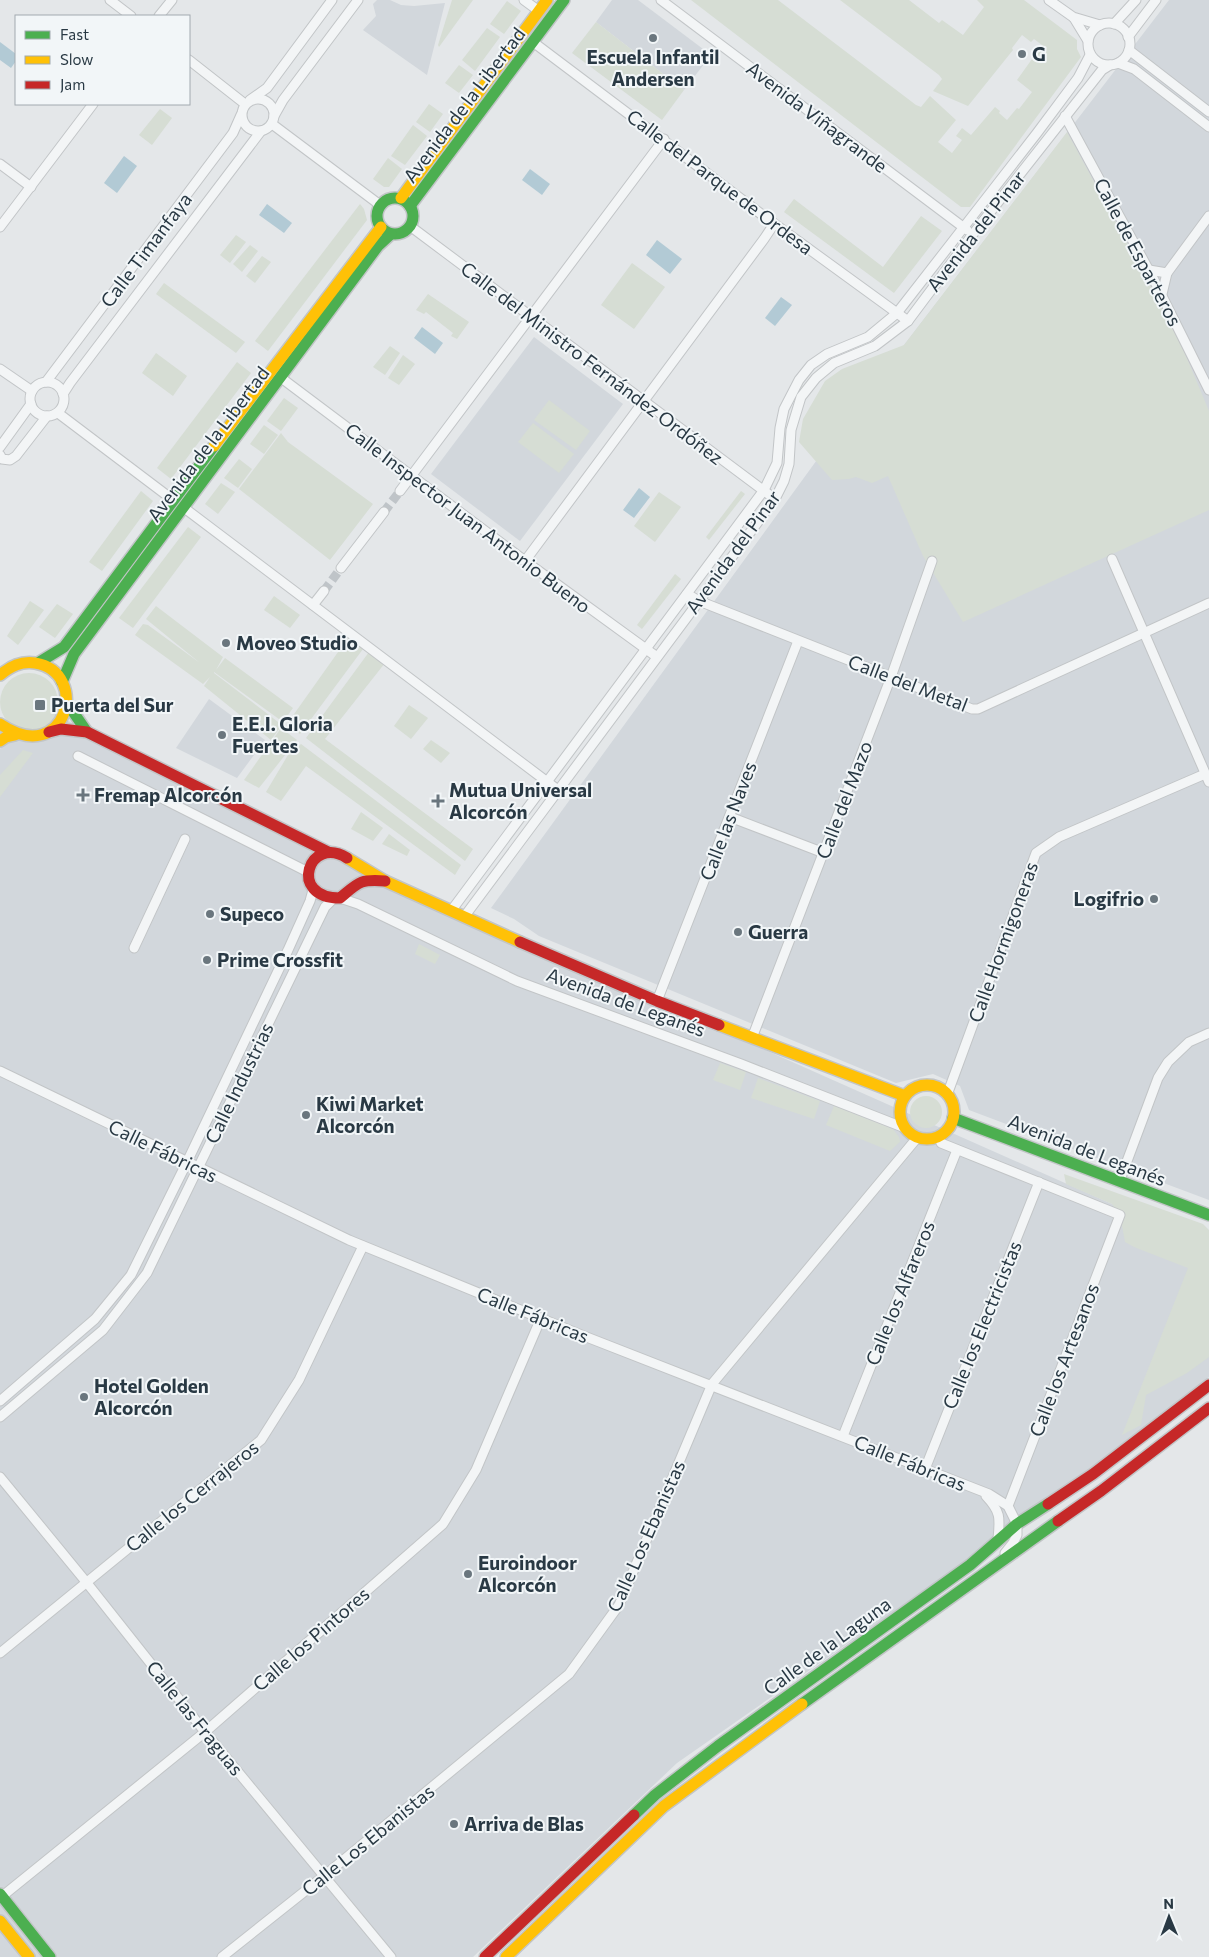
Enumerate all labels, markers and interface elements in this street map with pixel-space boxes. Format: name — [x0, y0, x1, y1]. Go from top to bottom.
legend — [15, 15, 190, 105]
street label: Avenida de la Libertad — [398, 23, 530, 187]
text: Fast — [60, 25, 89, 43]
marker: Escuela Infantil Andersen — [647, 32, 659, 44]
place label: G — [1032, 42, 1046, 65]
place label: Escuela Infantil Andersen — [587, 45, 720, 90]
marker: G — [1016, 48, 1028, 60]
text: Slow — [60, 50, 93, 68]
street label: Avenida Viñagrande — [742, 56, 892, 177]
text: Jam — [60, 75, 85, 93]
street label: Calle del Parque de Ordesa — [623, 104, 818, 259]
street label: Avenida del Pinar — [921, 165, 1030, 296]
street label: Calle de Esparteros — [1090, 174, 1187, 330]
street label: Calle Timanfaya — [95, 188, 196, 311]
street label: Calle del Ministro Fernández Ordóñez — [457, 256, 728, 469]
street label: Avenida de la Libertad — [142, 362, 274, 526]
street label: Calle Inspector Juan Antonio Bueno — [341, 418, 596, 618]
street label: Avenida del Pinar — [680, 485, 785, 618]
place label: Moveo Studio — [236, 631, 358, 654]
marker: Moveo Studio — [220, 637, 232, 649]
street label: Calle del Metal — [845, 649, 971, 716]
place label: Puerta del Sur — [51, 693, 174, 716]
marker: Puerta del Sur — [33, 698, 47, 712]
place label: E.E.I. Gloria Fuertes — [232, 712, 333, 757]
marker: E.E.I. Gloria Fuertes — [216, 729, 228, 741]
street label: Calle del Mazo — [810, 738, 877, 862]
street label: Calle las Naves — [694, 758, 761, 883]
place label: Mutua Universal Alcorcón — [449, 778, 592, 823]
place label: Fremap Alcorcón — [94, 783, 242, 806]
marker: Fremap Alcorcón — [76, 788, 90, 802]
marker: Mutua Universal Alcorcón — [431, 794, 445, 808]
street label: Calle Hormigoneras — [963, 858, 1042, 1025]
place label: Logifrio — [1074, 887, 1144, 910]
marker: Logifrio — [1148, 893, 1160, 905]
place label: Supeco — [220, 902, 284, 925]
marker: Supeco — [204, 908, 216, 920]
place label: Guerra — [748, 920, 808, 943]
marker: Guerra — [732, 926, 744, 938]
place label: Prime Crossfit — [217, 948, 343, 971]
marker: Prime Crossfit — [201, 954, 213, 966]
street label: Avenida de Leganés — [544, 962, 709, 1041]
street label: Calle Industrias — [199, 1019, 278, 1147]
place label: Kiwi Market Alcorcón — [316, 1092, 424, 1137]
marker: Kiwi Market Alcorcón — [300, 1109, 312, 1121]
street label: Avenida de Leganés — [1005, 1109, 1169, 1190]
street label: Calle Fábricas — [105, 1114, 221, 1187]
street label: Calle los Alfareros — [860, 1217, 939, 1369]
street label: Calle los Electricistas — [937, 1237, 1026, 1412]
street label: Calle los Artesanos — [1024, 1280, 1103, 1440]
street label: Calle Fábricas — [474, 1282, 592, 1347]
place label: Hotel Golden Alcorcón — [94, 1374, 209, 1419]
marker: Hotel Golden Alcorcón — [78, 1391, 90, 1403]
street label: Calle Fábricas — [851, 1430, 969, 1495]
street label: Calle los Cerrajeros — [121, 1435, 263, 1556]
street label: Calle Los Ebanistas — [602, 1456, 689, 1615]
place label: Euroindoor Alcorcón — [478, 1551, 577, 1596]
marker: Euroindoor Alcorcón — [462, 1568, 474, 1580]
street label: Calle los Pintores — [248, 1582, 374, 1696]
street label: Calle de la Laguna — [759, 1592, 895, 1700]
street label: Calle las Fraguas — [142, 1656, 249, 1780]
street label: Calle Los Ebanistas — [297, 1779, 439, 1900]
place label: Arriva de Blas — [464, 1812, 584, 1835]
marker: Arriva de Blas — [448, 1818, 460, 1830]
north arrow — [1144, 1892, 1194, 1942]
text: N — [1163, 1895, 1174, 1912]

